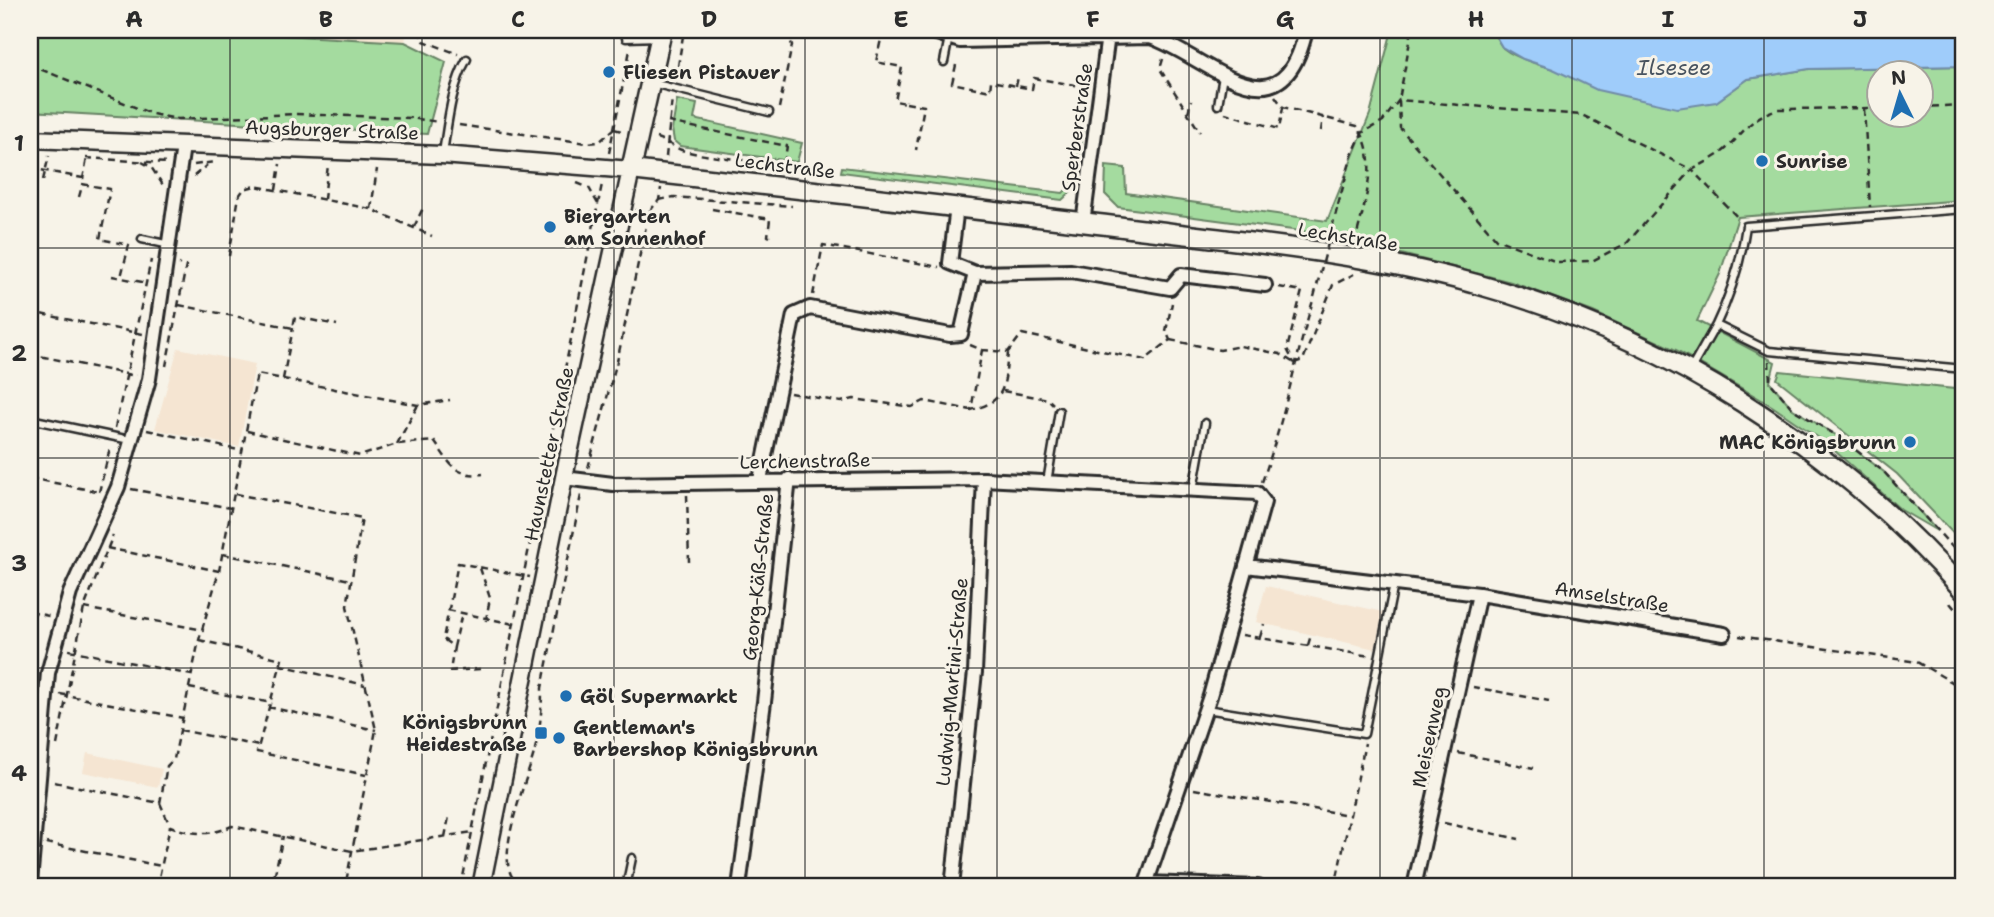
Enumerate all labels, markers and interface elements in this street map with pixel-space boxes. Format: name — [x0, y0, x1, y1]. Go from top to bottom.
text: A — [125, 4, 143, 34]
text: B — [319, 4, 333, 34]
text: C — [511, 4, 525, 34]
text: D — [701, 4, 717, 34]
text: E — [893, 4, 909, 34]
text: F — [1086, 4, 1100, 34]
text: G — [1276, 4, 1295, 34]
text: H — [1468, 4, 1484, 34]
text: I — [1662, 4, 1675, 34]
text: J — [1853, 4, 1867, 34]
water label: Ilsesee — [1636, 54, 1711, 82]
place label: Fliesen Pistauer — [623, 60, 780, 85]
north arrow — [1864, 60, 1934, 130]
street label: Sperberstraße — [1056, 61, 1098, 193]
marker: Fliesen Pistauer — [601, 64, 617, 80]
text: N — [1890, 64, 1907, 91]
street label: Augsburger Straße — [245, 114, 419, 146]
text: 1 — [14, 128, 24, 158]
street label: Lechstraße — [733, 147, 837, 185]
place label: Sunrise — [1776, 149, 1848, 174]
marker: Sunrise — [1754, 153, 1770, 169]
place label: Biergarten am Sonnenhof — [564, 204, 706, 251]
street label: Lechstraße — [1296, 217, 1400, 257]
marker: Biergarten am Sonnenhof — [542, 219, 558, 235]
text: 2 — [11, 338, 27, 368]
street label: Haunstetter Straße — [518, 364, 580, 544]
place label: MAC Königsbrunn — [1719, 430, 1896, 455]
marker: MAC Königsbrunn — [1902, 434, 1918, 450]
street label: Lerchenstraße — [739, 447, 871, 475]
street label: Georg-Käß-Straße — [737, 492, 779, 662]
text: 3 — [11, 548, 27, 578]
street label: Amselstraße — [1553, 576, 1671, 618]
street label: Ludwig-Martini-Straße — [930, 577, 974, 787]
place label: Göl Supermarkt — [580, 684, 737, 709]
street label: Meisenweg — [1406, 684, 1452, 790]
marker: Göl Supermarkt — [558, 688, 574, 704]
place label: Königsbrunn Heidestraße — [402, 710, 527, 757]
place label: Gentleman's Barbershop Königsbrunn — [573, 715, 818, 762]
marker: Königsbrunn Heidestraße — [533, 725, 549, 741]
marker: Gentleman's Barbershop Königsbrunn — [551, 730, 567, 746]
text: 4 — [11, 758, 27, 788]

